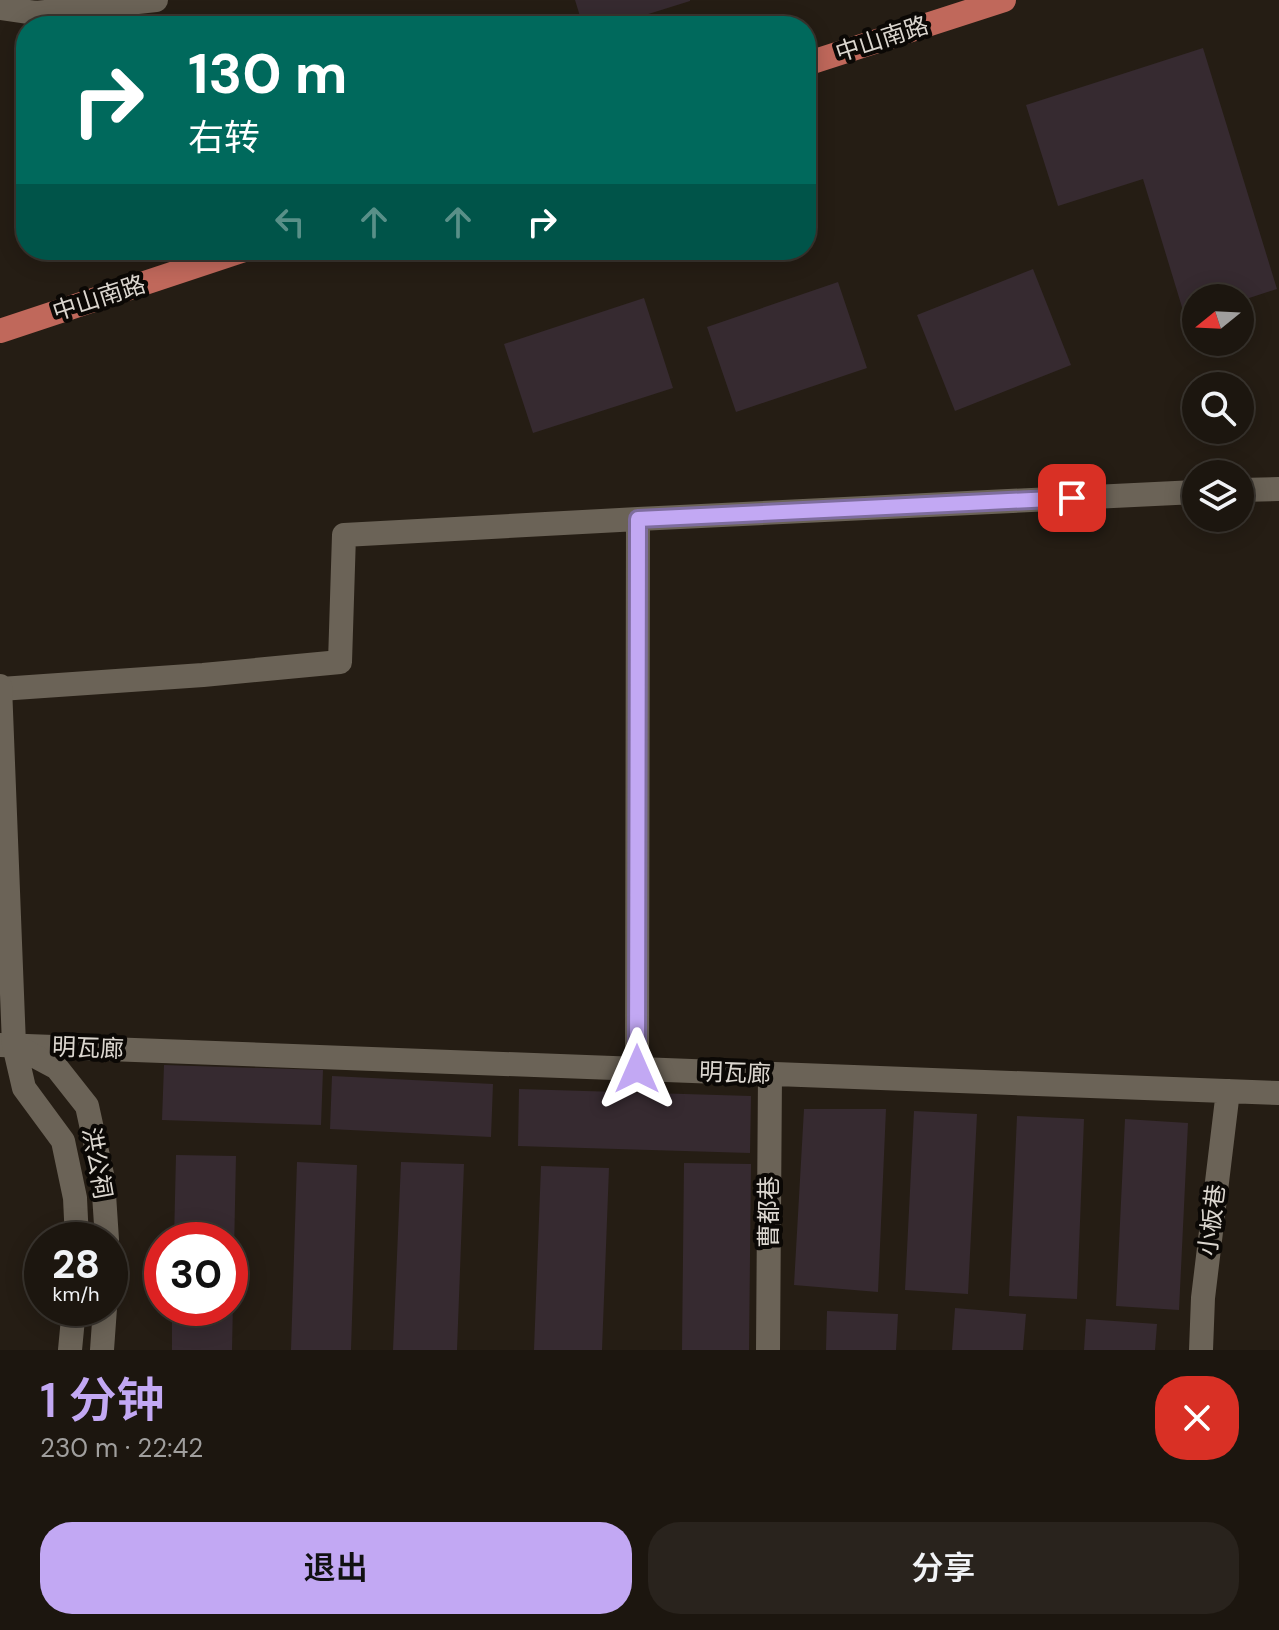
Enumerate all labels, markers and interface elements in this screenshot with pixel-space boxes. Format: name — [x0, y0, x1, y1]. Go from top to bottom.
street label: 中山南路 — [831, 9, 932, 68]
text: 130 m — [188, 37, 347, 110]
icon: right — [56, 48, 160, 152]
text: 右转 — [188, 114, 260, 161]
icon: left — [268, 200, 312, 244]
icon: ahead — [352, 200, 396, 244]
icon: ahead — [436, 200, 480, 244]
icon: right — [520, 200, 564, 244]
street label: 中山南路 — [48, 268, 149, 327]
north arrow — [1182, 284, 1254, 356]
map controls — [1182, 284, 1254, 532]
button: search — [1182, 372, 1254, 444]
button: layers — [1182, 460, 1254, 532]
pin — [1038, 464, 1106, 532]
icon: arrive — [1050, 476, 1094, 520]
position arrow — [595, 1027, 679, 1111]
street label: 明瓦廊 — [51, 1031, 125, 1064]
street label: 明瓦廊 — [698, 1056, 772, 1089]
street label: 洪公祠 — [76, 1125, 119, 1201]
street label: 曹都巷 — [753, 1176, 784, 1248]
street label: 小板巷 — [1192, 1182, 1231, 1258]
speed limit sign: 30 — [144, 1222, 248, 1326]
text: 28 — [52, 1238, 100, 1290]
text: km/h — [52, 1281, 100, 1307]
text: 1 分钟 — [40, 1369, 164, 1432]
button: close — [1155, 1376, 1239, 1460]
text: 230 m · 22:42 — [40, 1431, 203, 1465]
button: 退出 — [40, 1522, 632, 1614]
button: 分享 — [648, 1522, 1239, 1614]

